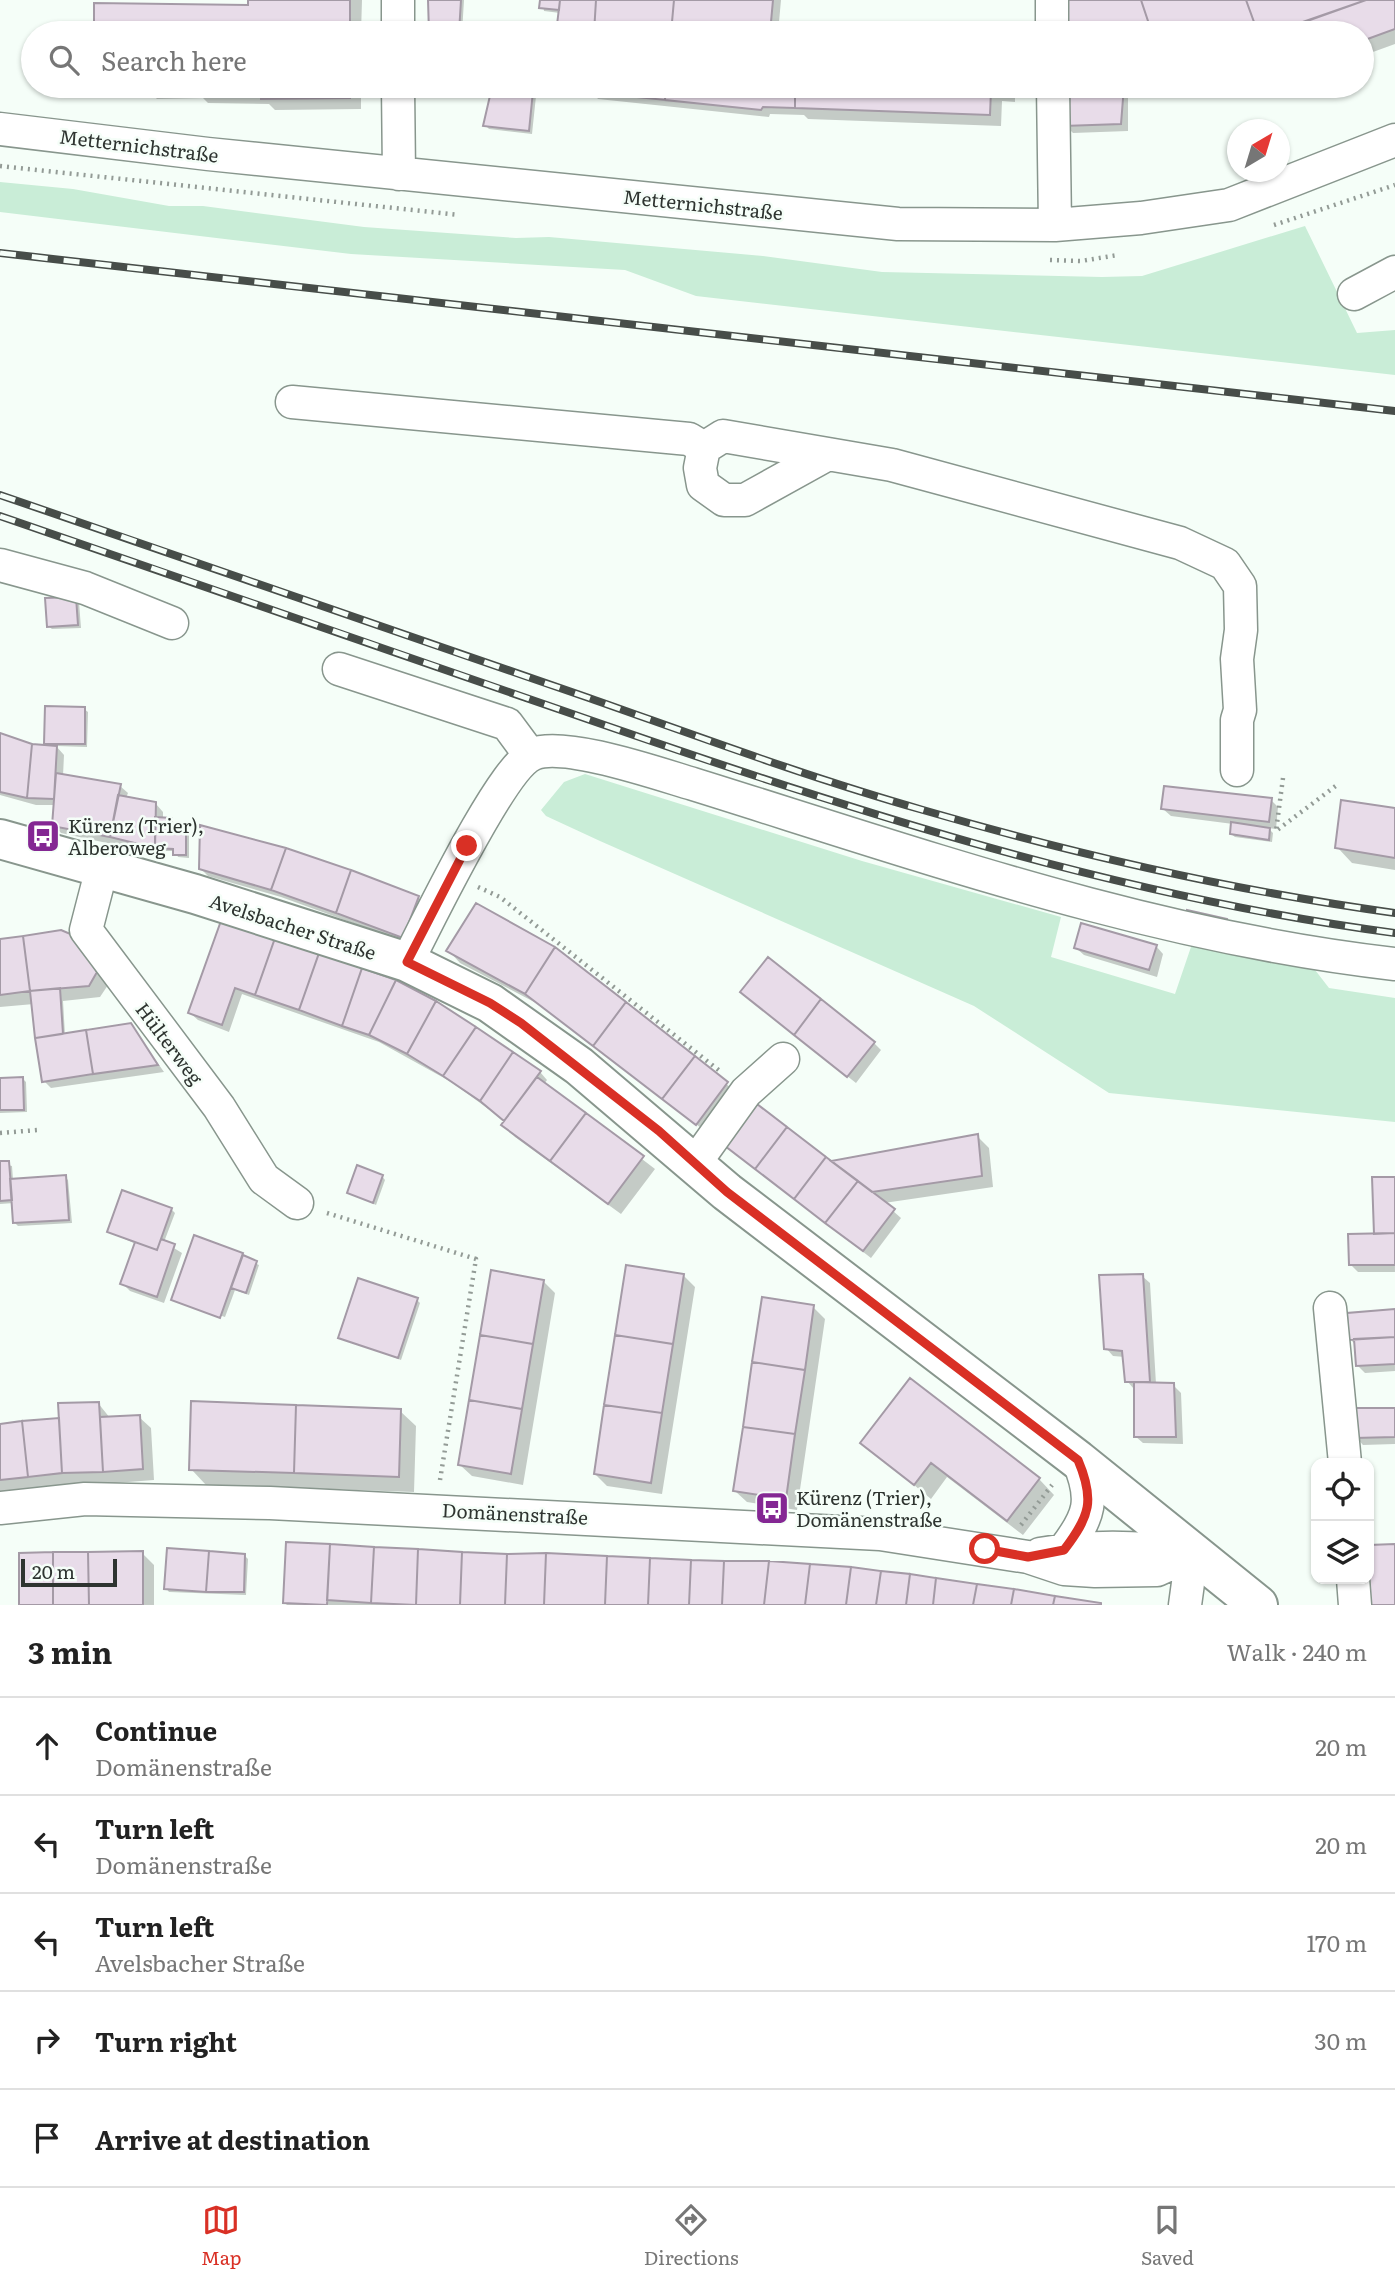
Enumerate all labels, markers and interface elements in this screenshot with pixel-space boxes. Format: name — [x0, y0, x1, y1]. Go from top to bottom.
search box — [21, 21, 1374, 98]
text: Search here — [101, 40, 247, 79]
icon: search — [45, 41, 83, 79]
north arrow — [1227, 119, 1290, 182]
street label: Metternichstraße — [58, 121, 220, 169]
street label: Metternichstraße — [622, 182, 784, 226]
place label: Kürenz (Trier), Alberoweg — [68, 811, 204, 861]
bus stop icon: Kürenz (Trier), Alberoweg — [24, 817, 62, 855]
route end — [451, 830, 482, 861]
street label: Avelsbacher Straße — [206, 886, 380, 966]
street label: Hülterweg — [130, 996, 210, 1090]
map controls — [1311, 1458, 1374, 1584]
button: locate — [1311, 1458, 1374, 1521]
place label: Kürenz (Trier), Domänenstraße — [796, 1483, 942, 1533]
bus stop icon: Kürenz (Trier), Domänenstraße — [753, 1489, 791, 1527]
street label: Domänenstraße — [441, 1495, 589, 1531]
button: layers — [1311, 1521, 1374, 1584]
route start — [969, 1533, 1000, 1564]
scale bar — [21, 1556, 117, 1588]
text: 20 m — [32, 1557, 75, 1585]
text: 3 min — [28, 1629, 112, 1673]
text: Walk · 240 m — [1227, 1634, 1367, 1668]
text: Continue — [95, 1710, 217, 1749]
icon: ahead — [28, 1727, 66, 1765]
text: 20 m — [1315, 1729, 1367, 1763]
text: Domänenstraße — [95, 1749, 272, 1783]
text: Turn left — [95, 1808, 214, 1847]
icon: left — [28, 1825, 66, 1863]
text: 20 m — [1315, 1827, 1367, 1861]
text: Domänenstraße — [95, 1847, 272, 1881]
text: Turn left — [95, 1906, 214, 1945]
icon: left — [28, 1923, 66, 1961]
text: 170 m — [1306, 1925, 1367, 1959]
text: Avelsbacher Straße — [95, 1945, 305, 1979]
icon: right — [28, 2021, 66, 2059]
text: Turn right — [95, 2021, 237, 2060]
text: 30 m — [1314, 2023, 1367, 2057]
icon: arrive — [28, 2119, 66, 2157]
text: Arrive at destination — [95, 2119, 370, 2158]
tab: Map — [201, 2201, 242, 2271]
tab: Directions — [644, 2201, 739, 2271]
tab: Saved — [1141, 2201, 1194, 2271]

